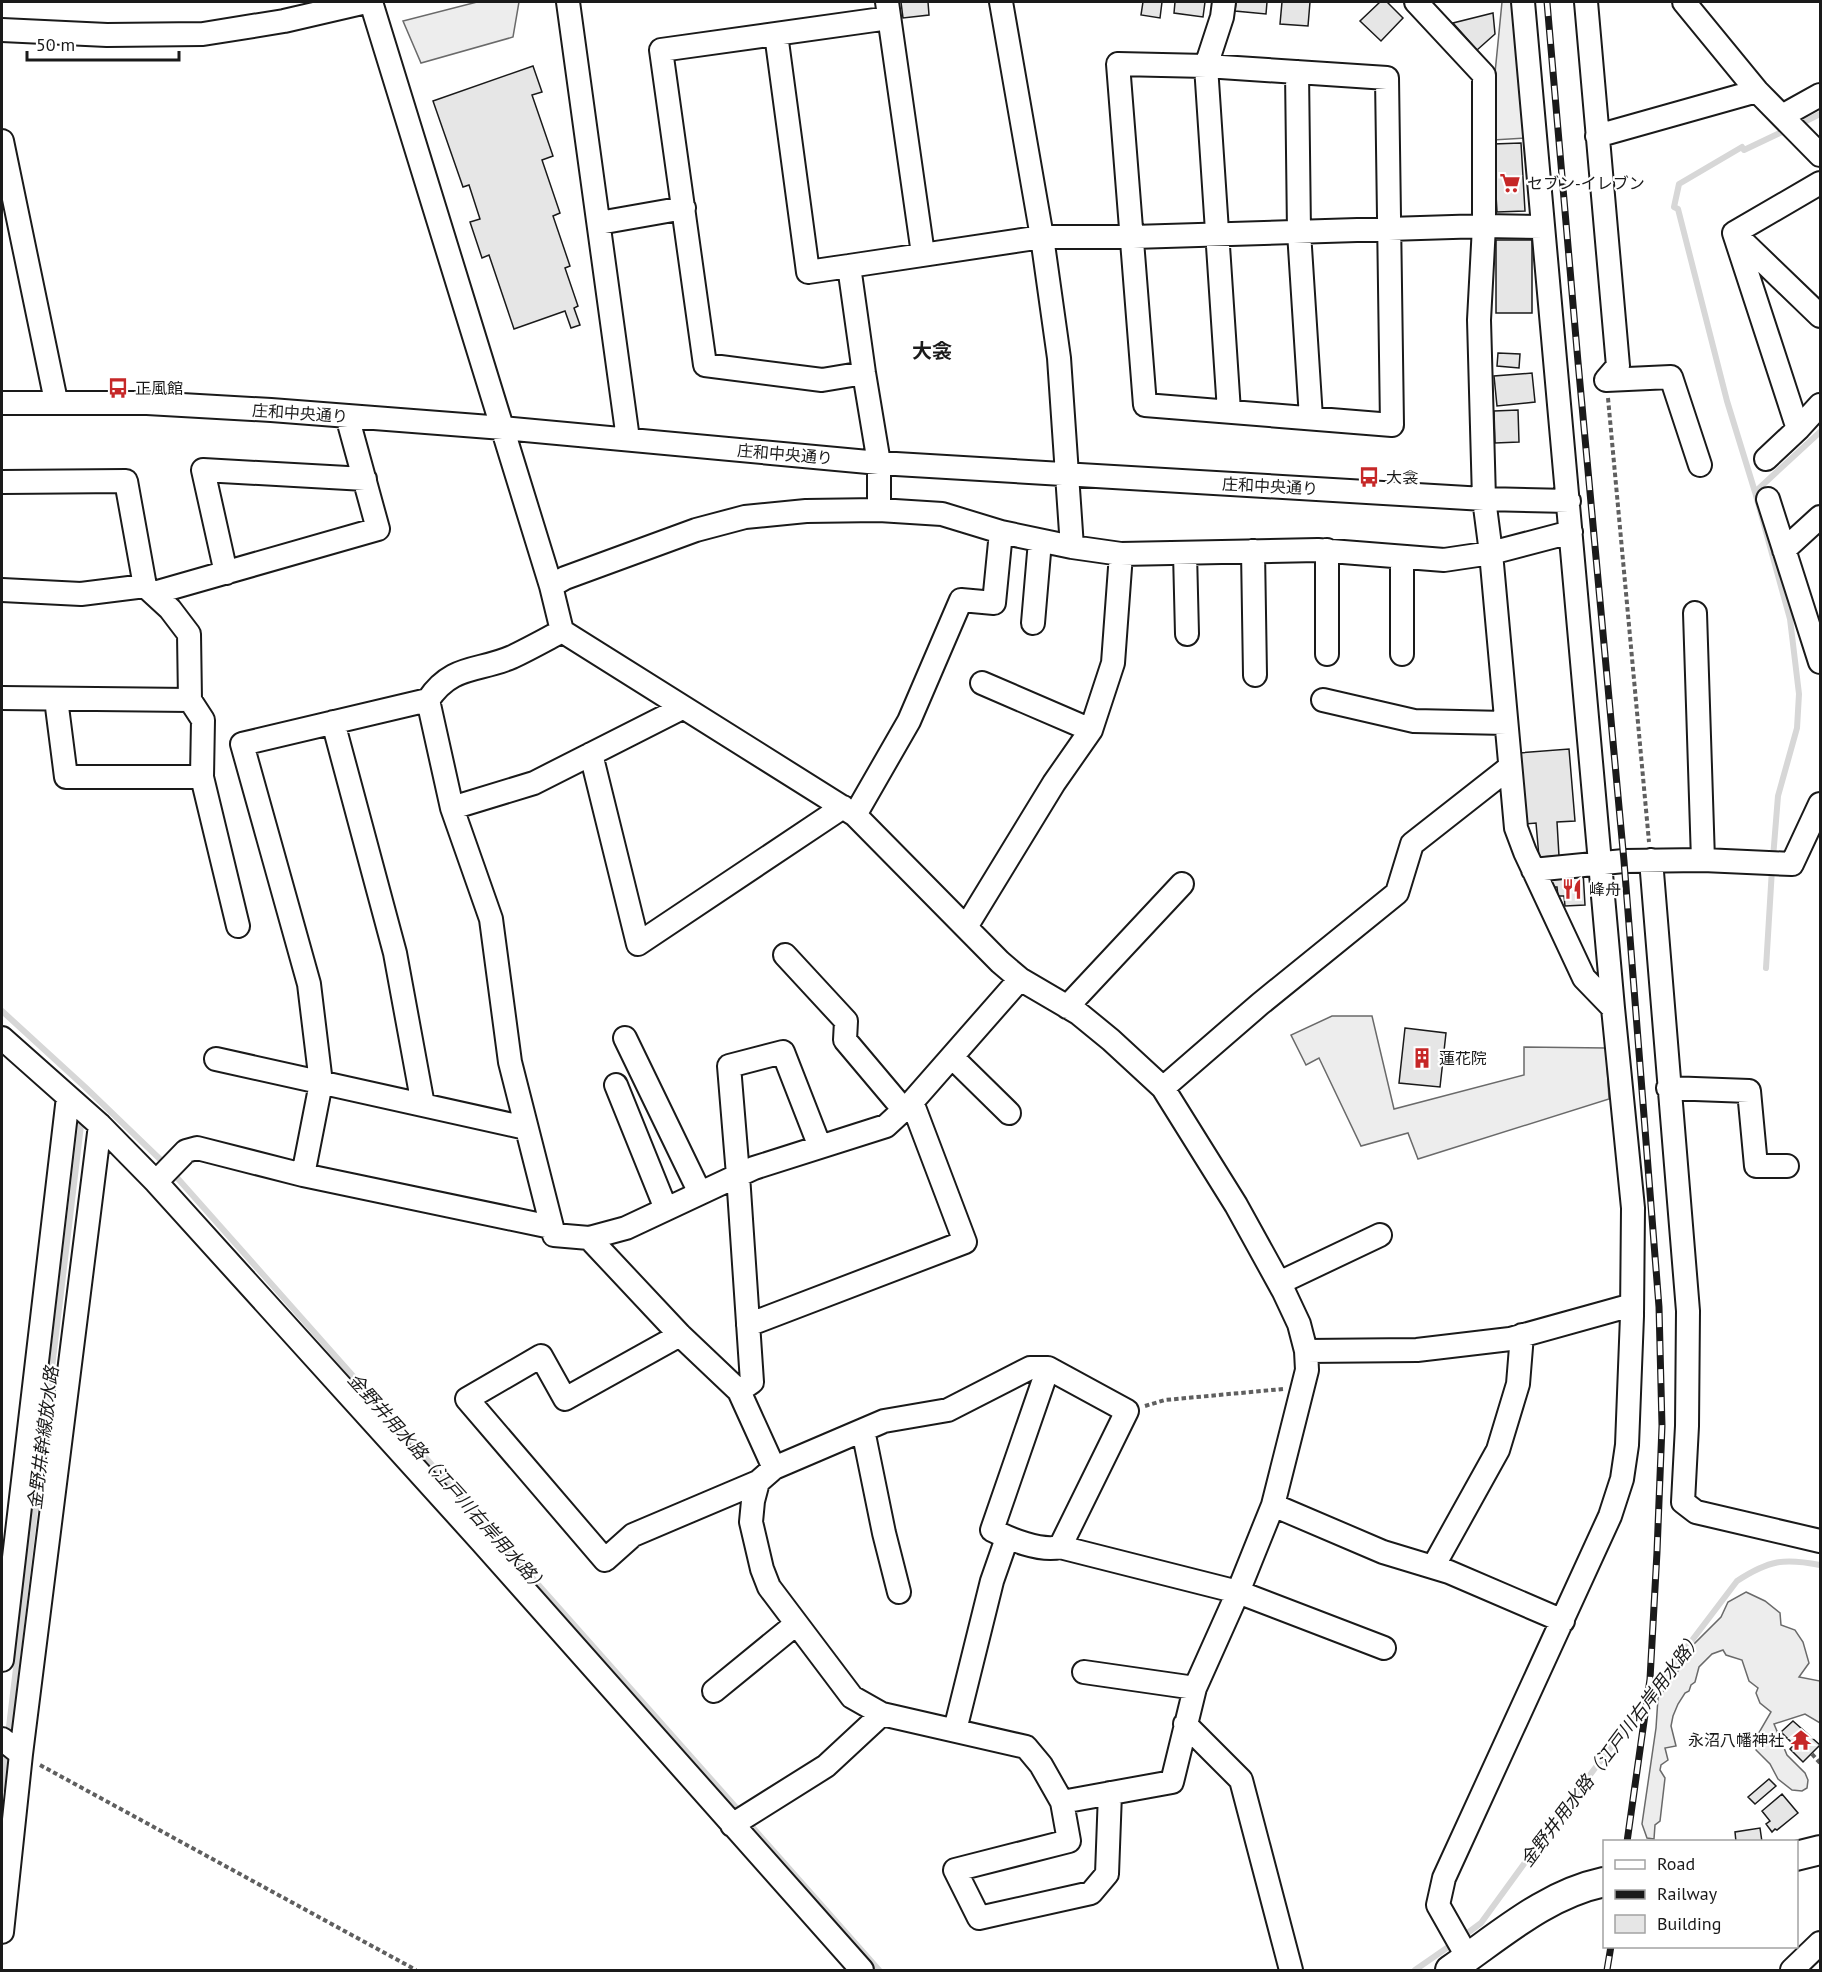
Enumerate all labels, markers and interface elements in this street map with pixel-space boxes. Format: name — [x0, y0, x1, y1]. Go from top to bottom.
scale bar — [27, 24, 178, 62]
text: 50 m — [36, 33, 75, 56]
supermarket icon: セブン-イレブン — [1498, 171, 1522, 195]
place label: セブン-イレブン — [1527, 173, 1645, 193]
district label: 大衾 — [912, 338, 952, 364]
bus stop icon: 正風館 — [106, 376, 130, 400]
place label: 正風館 — [135, 378, 183, 398]
street label: 庄和中央通り — [251, 400, 349, 426]
street label: 庄和中央通り — [736, 440, 834, 468]
bus stop icon: 大衾 — [1357, 465, 1381, 489]
place label: 大衾 — [1386, 467, 1418, 487]
street label: 庄和中央通り — [1222, 474, 1318, 498]
restaurant icon: 峰舟 — [1560, 877, 1584, 901]
place label: 峰舟 — [1589, 879, 1621, 899]
building icon: 蓮花院 — [1410, 1046, 1434, 1070]
place label: 蓮花院 — [1439, 1048, 1487, 1068]
water label: 金野井幹線放水路 — [23, 1363, 63, 1511]
water label: 金野井用水路（江戸川右岸用水路） — [343, 1368, 553, 1598]
water label: 金野井用水路（江戸川右岸用水路） — [1515, 1627, 1707, 1871]
temple icon: 永沼八幡神社 — [1789, 1728, 1813, 1752]
place label: 永沼八幡神社 — [1688, 1730, 1784, 1750]
legend — [1603, 1840, 1798, 1948]
text: Road — [1657, 1852, 1695, 1875]
text: Railway — [1657, 1882, 1718, 1905]
text: Building — [1657, 1912, 1721, 1935]

